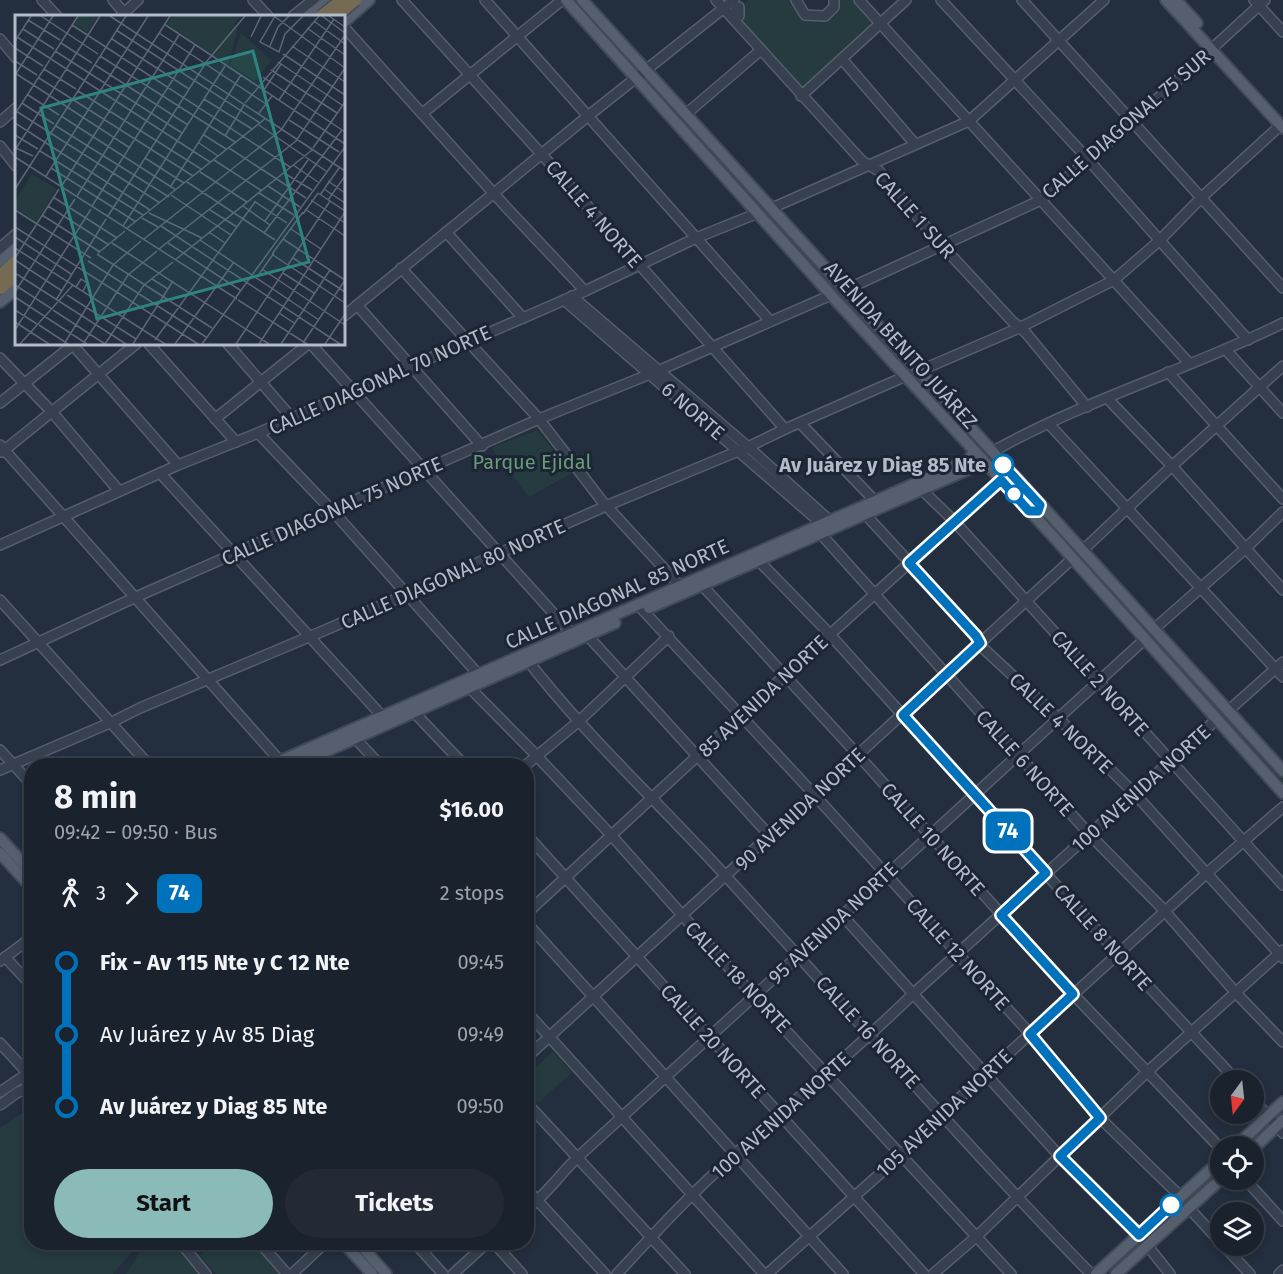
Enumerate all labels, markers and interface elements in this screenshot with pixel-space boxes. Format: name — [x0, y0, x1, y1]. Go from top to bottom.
inset map — [15, 15, 345, 345]
street label: CALLE DIAGONAL 75 SUR — [1037, 44, 1215, 204]
street label: CALLE 4 NORTE — [541, 155, 647, 273]
street label: CALLE 1 SUR — [870, 167, 960, 263]
street label: AVENIDA BENITO JUÁREZ — [820, 256, 982, 434]
street label: CALLE DIAGONAL 70 NORTE — [265, 320, 495, 440]
street label: 6 NORTE — [656, 377, 730, 445]
park label: Parque Ejidal — [473, 450, 592, 474]
street label: CALLE DIAGONAL 75 NORTE — [218, 451, 446, 571]
place label: Av Juárez y Diag 85 Nte — [778, 453, 986, 477]
marker: Av Juárez y Diag 85 Nte — [992, 454, 1014, 476]
unlabelled marker — [1005, 485, 1023, 503]
street label: CALLE DIAGONAL 80 NORTE — [337, 514, 569, 634]
street label: CALLE DIAGONAL 85 NORTE — [502, 534, 732, 654]
street label: CALLE 2 NORTE — [1046, 625, 1154, 741]
street label: 85 AVENIDA NORTE — [693, 630, 833, 762]
street label: CALLE 4 NORTE — [1004, 668, 1118, 778]
street label: CALLE 6 NORTE — [971, 705, 1079, 821]
street label: 100 AVENIDA NORTE — [1067, 719, 1215, 857]
street label: 90 AVENIDA NORTE — [730, 743, 870, 875]
text: 8 min — [54, 777, 137, 817]
street label: CALLE 10 NORTE — [876, 777, 990, 901]
text: $16.00 — [439, 796, 504, 823]
line badge: 74 — [981, 812, 1035, 850]
text: 74 — [998, 818, 1018, 844]
text: 09:42 – 09:50 · Bus — [54, 820, 217, 844]
street label: 95 AVENIDA NORTE — [763, 857, 903, 989]
icon: walk — [54, 877, 87, 910]
icon: forward — [115, 877, 148, 910]
street label: CALLE 8 NORTE — [1049, 879, 1157, 995]
text: 74 — [169, 880, 190, 906]
text: 3 — [96, 881, 106, 905]
text: 2 stops — [440, 881, 504, 905]
street label: CALLE 12 NORTE — [901, 893, 1015, 1015]
street label: CALLE 18 NORTE — [680, 916, 796, 1038]
text: Fix - Av 115 Nte y C 12 Nte — [100, 949, 350, 976]
text: 09:45 — [457, 950, 504, 974]
street label: CALLE 16 NORTE — [811, 971, 925, 1093]
street label: CALLE 20 NORTE — [656, 979, 770, 1103]
text: Av Juárez y Av 85 Diag — [100, 1021, 314, 1048]
text: 09:49 — [457, 1022, 504, 1046]
street label: 105 AVENIDA NORTE — [871, 1044, 1017, 1182]
street label: 100 AVENIDA NORTE — [707, 1046, 855, 1184]
north arrow — [1210, 1070, 1264, 1124]
map controls — [1210, 1070, 1264, 1256]
text: Av Juárez y Diag 85 Nte — [100, 1093, 327, 1120]
text: 09:50 — [456, 1094, 504, 1118]
button: locate — [1210, 1136, 1264, 1190]
button: Start — [54, 1169, 273, 1238]
button: Tickets — [285, 1169, 504, 1238]
unlabelled marker — [1160, 1194, 1182, 1216]
button: layers — [1210, 1202, 1264, 1256]

